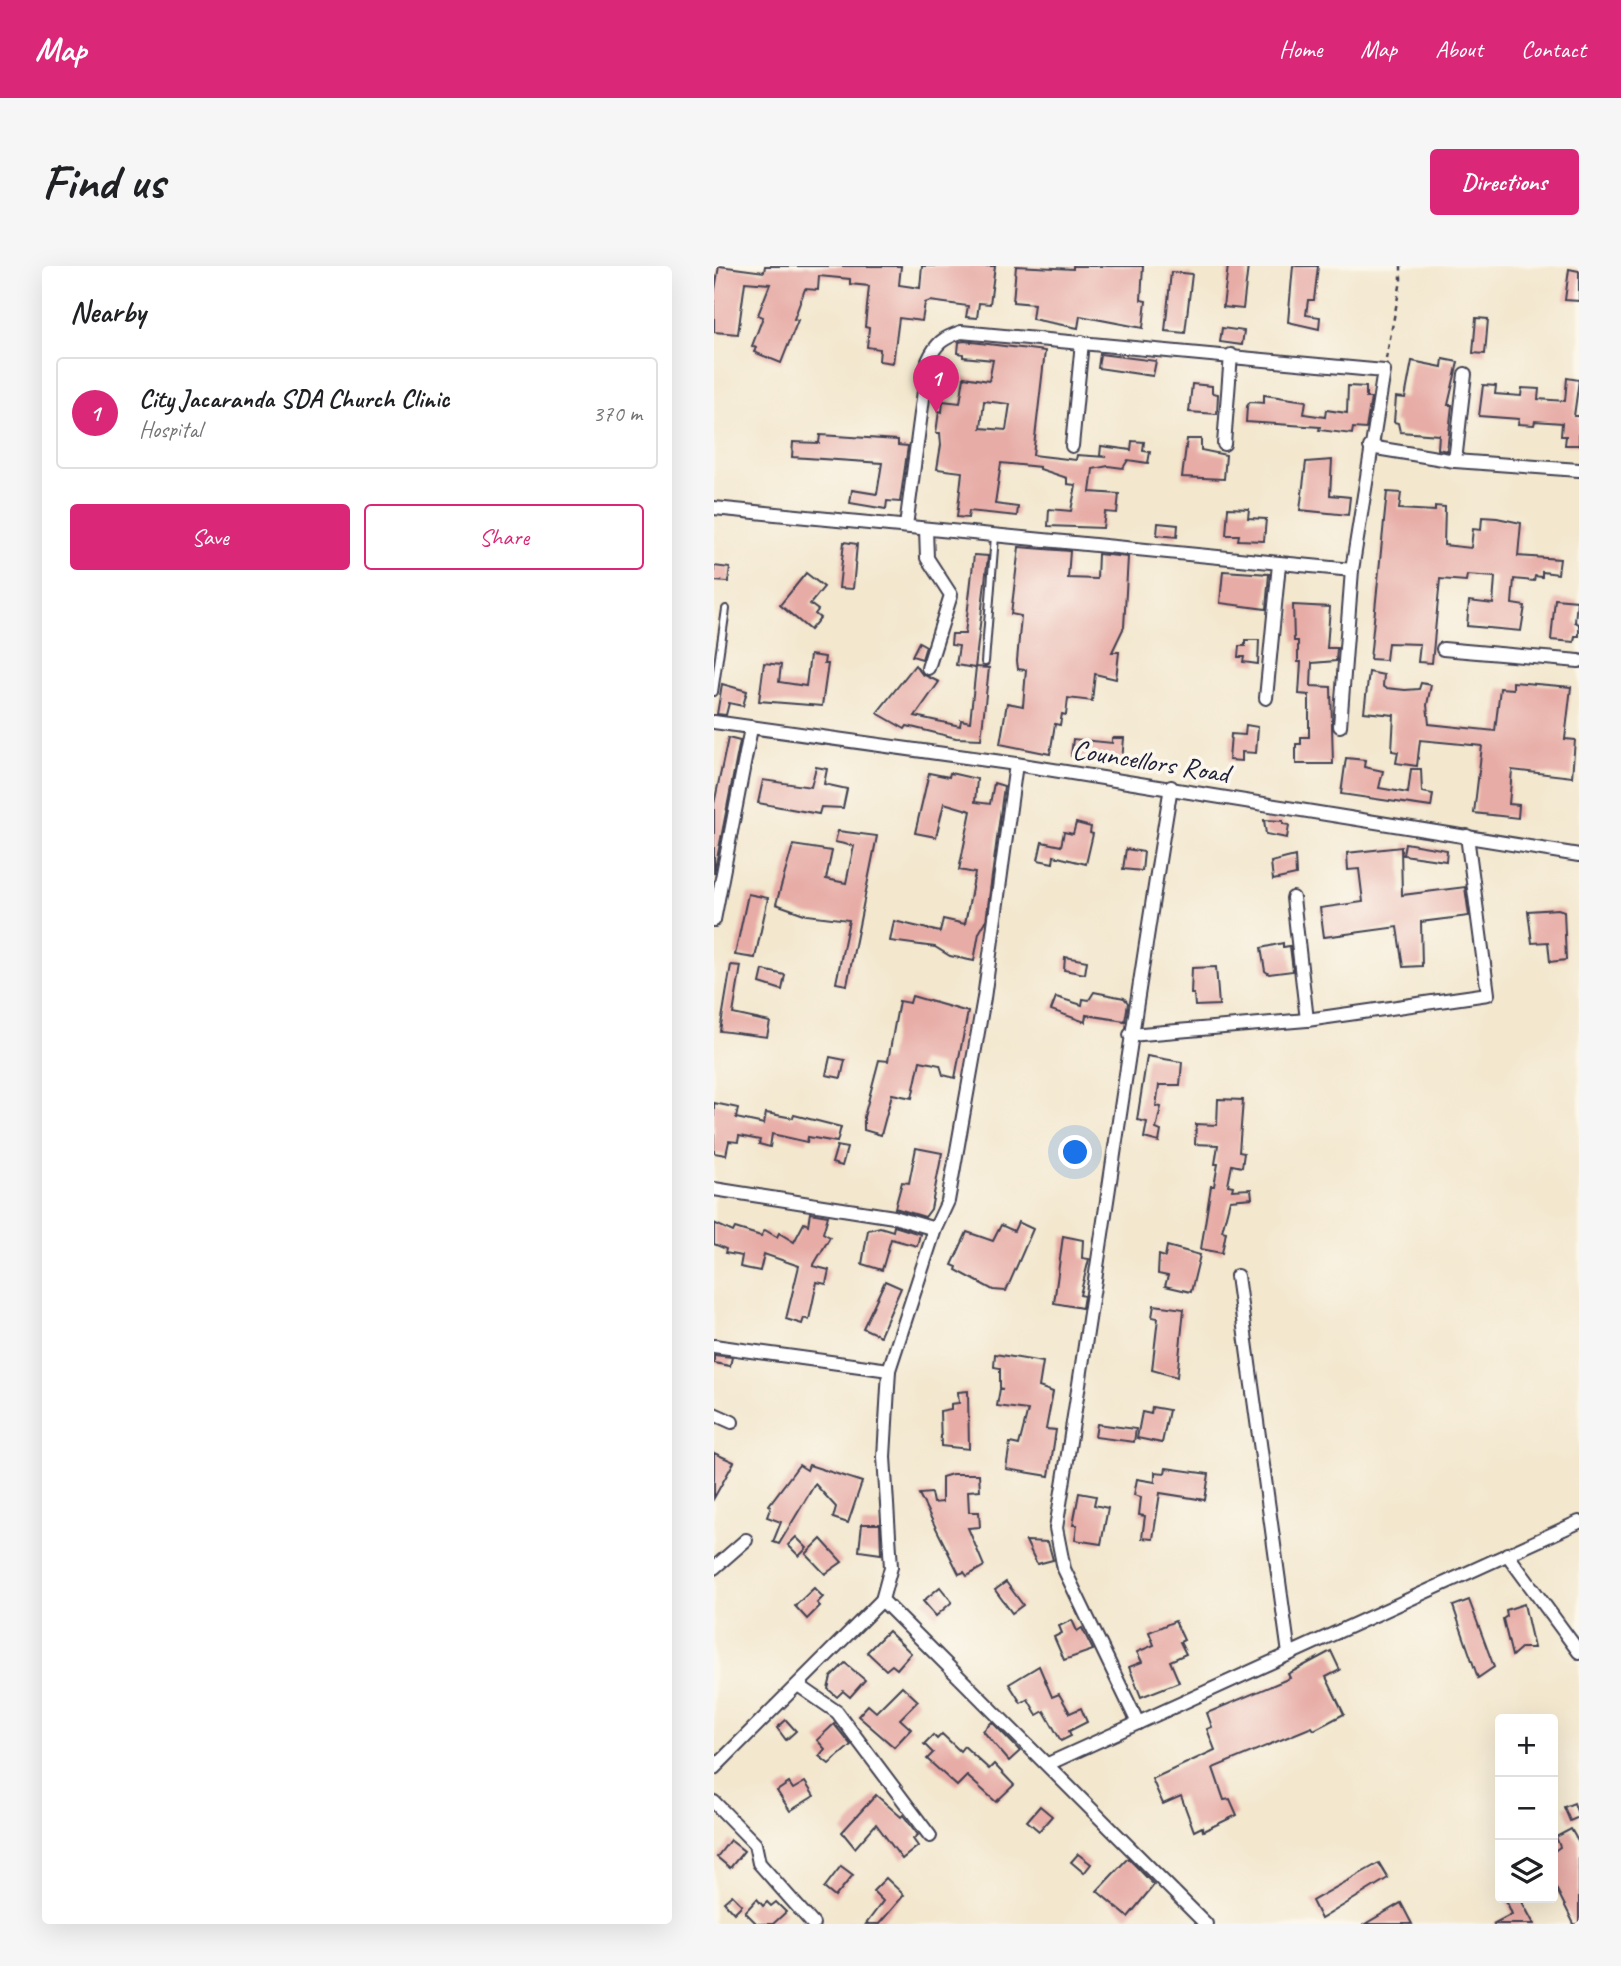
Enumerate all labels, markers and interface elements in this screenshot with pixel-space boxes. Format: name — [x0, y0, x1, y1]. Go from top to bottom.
text: Map — [35, 28, 86, 70]
text: Home — [1279, 34, 1322, 64]
text: Map — [1360, 34, 1397, 64]
text: About — [1435, 34, 1483, 64]
text: Contact — [1521, 34, 1586, 64]
button: Directions — [1430, 149, 1579, 215]
text: Find us — [42, 151, 164, 213]
text: Nearby — [70, 293, 146, 331]
pin: 1 — [913, 355, 959, 413]
text: City Jacaranda SDA Church Clinic — [139, 382, 449, 415]
text: 1 — [90, 399, 100, 428]
text: 370 m — [593, 399, 642, 428]
text: Hospital — [139, 415, 202, 444]
button: Save — [70, 504, 350, 570]
button: Share — [364, 504, 644, 570]
street label: Councellors Road — [1070, 731, 1236, 791]
your location — [1058, 1135, 1092, 1169]
map controls — [1495, 1714, 1558, 1903]
button: + — [1495, 1714, 1558, 1777]
button: − — [1495, 1777, 1558, 1840]
button: layers — [1495, 1840, 1558, 1903]

